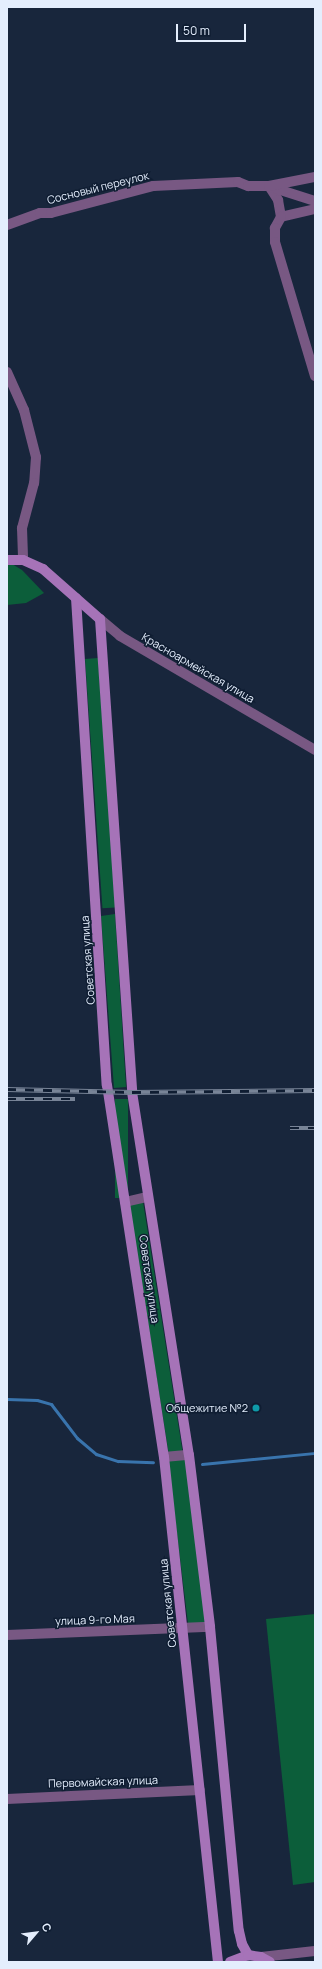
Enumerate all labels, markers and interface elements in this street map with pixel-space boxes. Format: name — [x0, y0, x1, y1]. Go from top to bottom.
scale bar — [178, 16, 248, 42]
text: 50 m — [183, 22, 210, 39]
street label: Сосновый переулок — [46, 169, 150, 207]
street label: Красноармейская улица — [139, 630, 257, 706]
street label: Советская улица — [78, 915, 98, 1005]
street label: Советская улица — [136, 1234, 162, 1324]
place label: Общежитие №2 — [166, 1401, 248, 1415]
marker: Общежитие №2 — [251, 1403, 261, 1413]
street label: Советская улица — [157, 1558, 179, 1648]
street label: улица 9-го Мая — [55, 1612, 135, 1628]
street label: Первомайская улица — [48, 1773, 158, 1791]
north arrow — [16, 1913, 56, 1953]
text: С — [39, 1920, 56, 1934]

